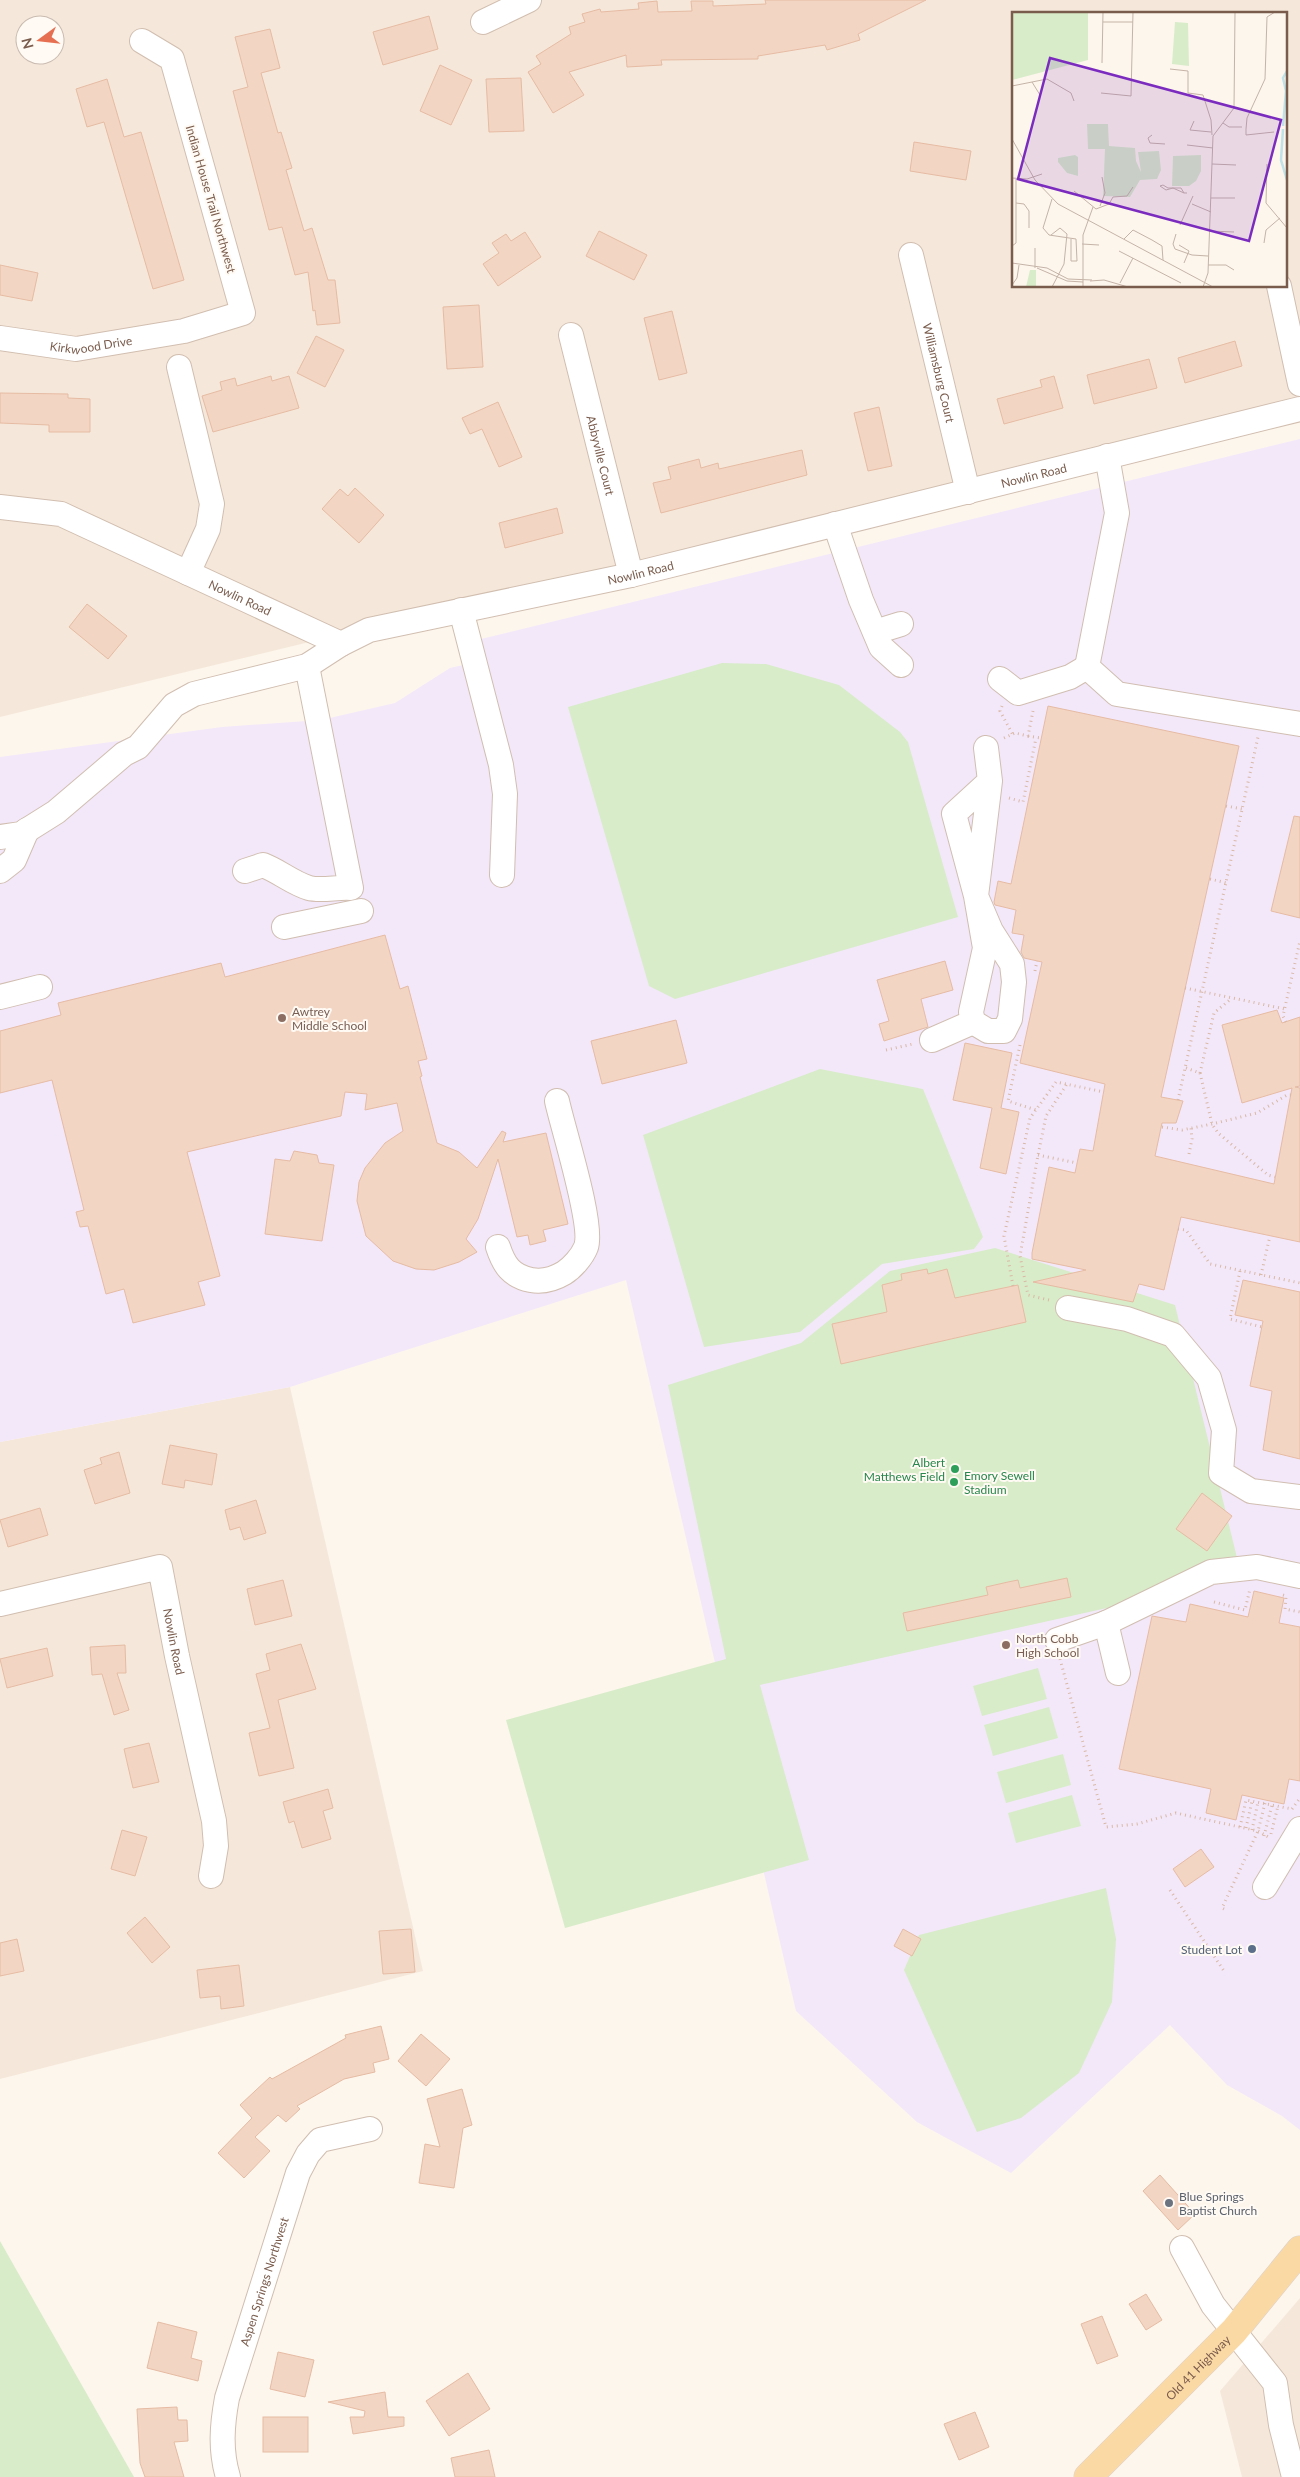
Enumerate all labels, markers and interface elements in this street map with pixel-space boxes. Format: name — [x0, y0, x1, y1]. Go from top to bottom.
inset map — [1012, 12, 1288, 288]
north arrow — [15, 15, 65, 65]
text: N — [17, 36, 37, 51]
street label: Indian House Trail Northwest — [183, 123, 240, 275]
street label: Williamsburg Court — [920, 321, 959, 425]
street label: Kirkwood Drive — [49, 332, 133, 357]
street label: Abbyville Court — [584, 414, 618, 498]
street label: Nowlin Road — [999, 460, 1068, 490]
street label: Nowlin Road — [606, 557, 675, 587]
street label: Nowlin Road — [207, 576, 274, 618]
place label: Awtrey Middle School — [292, 1004, 367, 1033]
marker: Awtrey Middle School — [276, 1012, 288, 1024]
place label: Albert Matthews Field — [864, 1455, 946, 1484]
marker: Albert Matthews Field — [949, 1463, 961, 1475]
place label: Emory Sewell Stadium — [964, 1468, 1035, 1497]
marker: Emory Sewell Stadium — [948, 1476, 960, 1488]
street label: Nowlin Road — [161, 1607, 188, 1676]
place label: North Cobb High School — [1016, 1631, 1079, 1660]
marker: North Cobb High School — [1000, 1639, 1012, 1651]
place label: Student Lot — [1181, 1942, 1243, 1957]
marker: Student Lot — [1246, 1943, 1258, 1955]
place label: Blue Springs Baptist Church — [1179, 2189, 1257, 2218]
marker: Blue Springs Baptist Church — [1163, 2197, 1175, 2209]
street label: Aspen Springs Northwest — [236, 2215, 291, 2348]
street label: Old 41 Highway — [1162, 2331, 1234, 2403]

